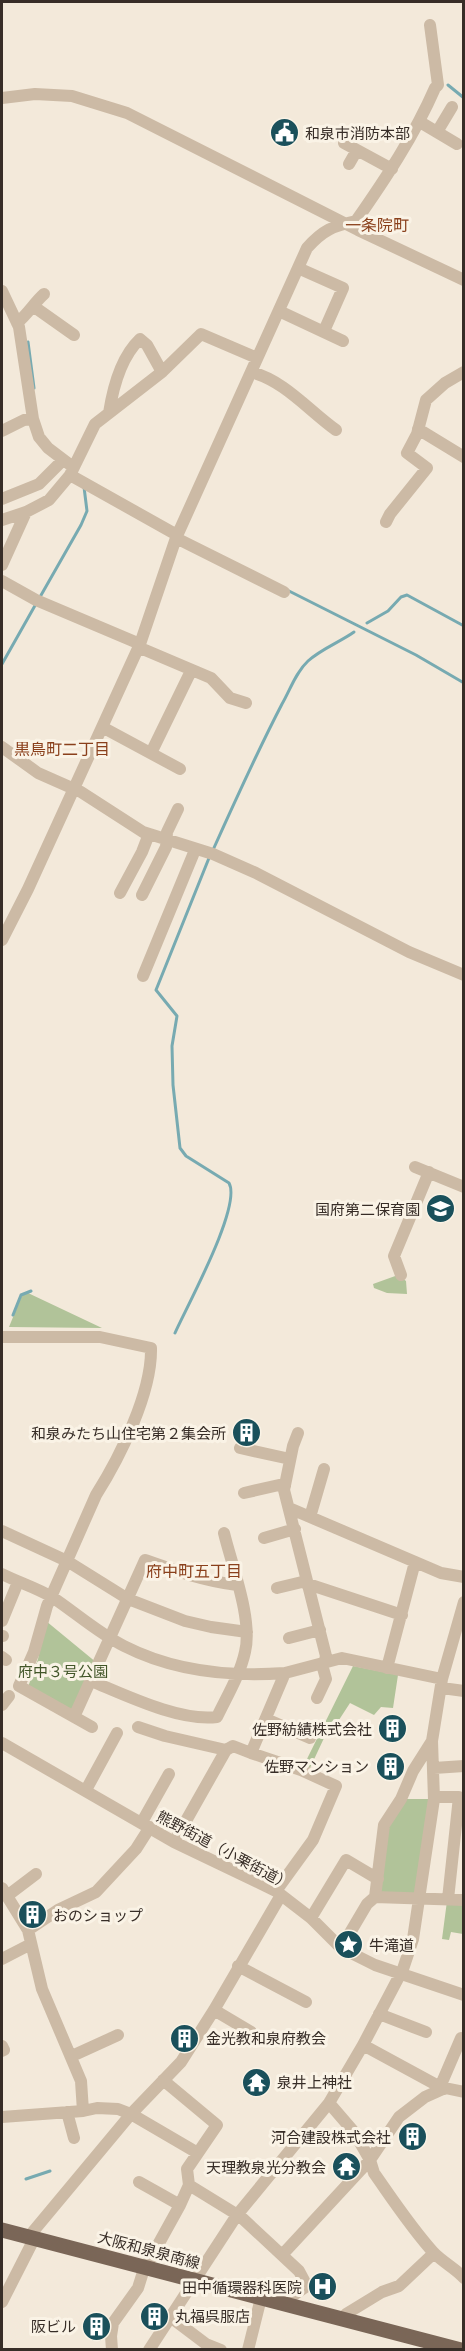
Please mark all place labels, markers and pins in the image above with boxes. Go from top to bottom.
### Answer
public building icon: 和泉市消防本部 [268,117,300,149]
place label: 和泉市消防本部 [305,125,410,142]
school or university icon: 国府第二保育園 [425,1193,457,1225]
place label: 国府第二保育園 [315,1201,420,1218]
building icon: 和泉みたち山住宅第２集会所 [231,1417,263,1449]
place label: 和泉みたち山住宅第２集会所 [31,1425,226,1442]
building icon: 佐野紡績株式会社 [377,1713,409,1745]
place label: 佐野紡績株式会社 [252,1721,372,1738]
building icon: 佐野マンション [374,1750,406,1782]
place label: 佐野マンション [264,1758,369,1775]
building icon: おのショップ [16,1899,48,1931]
place label: おのショップ [53,1907,143,1924]
place icon: 牛滝道 [332,1929,364,1961]
place label: 牛滝道 [369,1937,414,1954]
building icon: 金光教和泉府教会 [169,2022,201,2054]
place label: 金光教和泉府教会 [206,2030,326,2047]
temple icon: 泉井上神社 [240,2066,272,2098]
place label: 泉井上神社 [277,2074,352,2091]
building icon: 河合建設株式会社 [396,2121,428,2153]
place label: 河合建設株式会社 [271,2129,391,2146]
temple icon: 天理教泉光分教会 [331,2151,363,2183]
place label: 天理教泉光分教会 [206,2159,326,2176]
hospital icon: 田中循環器科医院 [307,2271,339,2303]
place label: 田中循環器科医院 [182,2279,302,2296]
building icon: 丸福呉服店 [138,2300,170,2332]
place label: 丸福呉服店 [175,2308,250,2325]
building icon: 阪ビル [81,2310,113,2342]
place label: 阪ビル [31,2318,76,2335]

